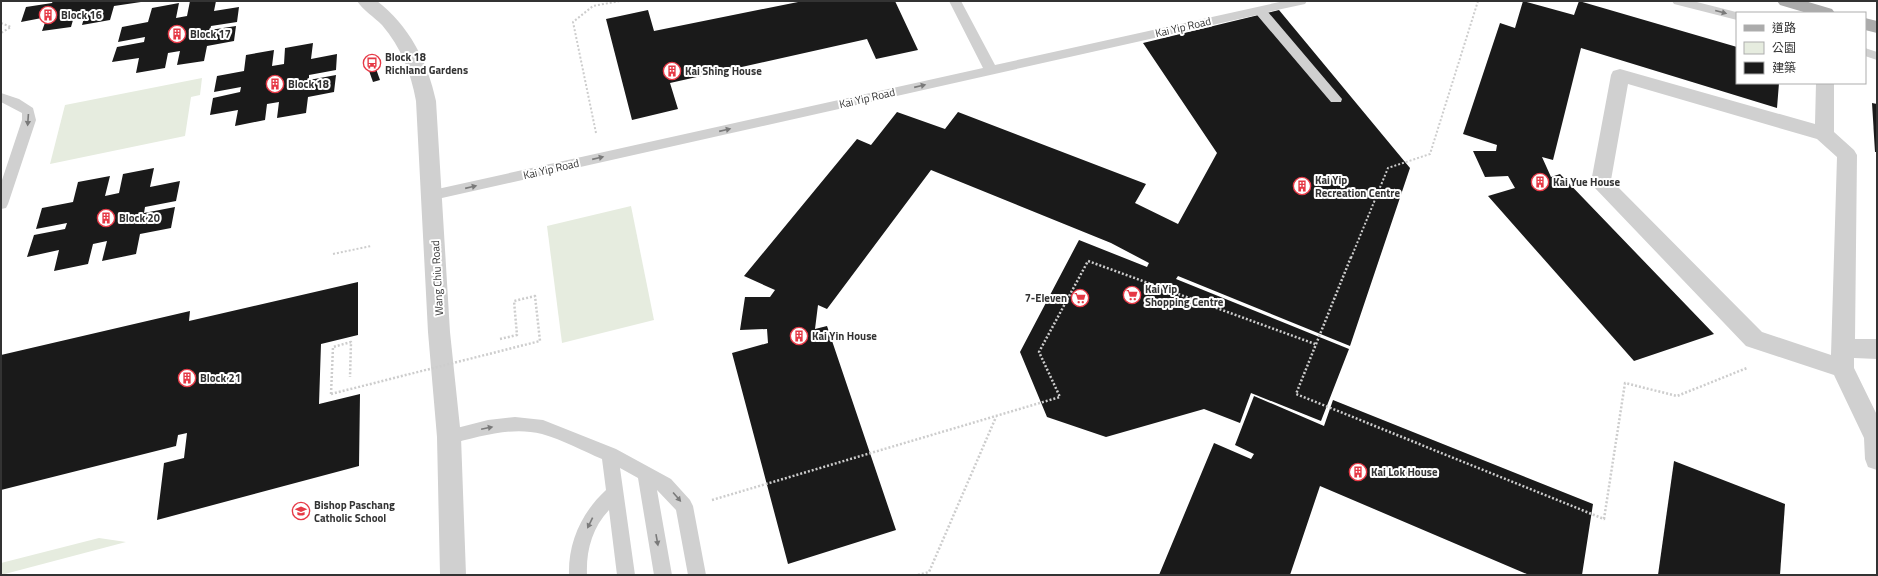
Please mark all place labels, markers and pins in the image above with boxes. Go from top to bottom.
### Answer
building icon: Block 16 [38,5,58,25]
place label: Block 16 [61,7,102,23]
building icon: Block 17 [167,24,187,44]
place label: Block 17 [190,26,231,42]
place label: Block 18 Richland Gardens [385,49,468,78]
bus stop icon: Block 18 Richland Gardens [362,53,382,73]
building icon: Kai Shing House [662,61,682,81]
place label: Kai Shing House [685,63,762,79]
building icon: Block 18 [265,74,285,94]
place label: Block 18 [288,76,329,92]
place label: Kai Yip Recreation Centre [1315,172,1400,201]
building icon: Kai Yue House [1530,172,1550,192]
place label: Kai Yue House [1553,174,1621,190]
building icon: Kai Yip Recreation Centre [1292,176,1312,196]
building icon: Block 20 [96,208,116,228]
place label: Block 20 [119,210,160,226]
place label: Kai Yip Shopping Centre [1145,281,1224,310]
supermarket icon: Kai Yip Shopping Centre [1122,285,1142,305]
supermarket icon: 7-Eleven [1070,288,1090,308]
place label: 7-Eleven [1025,290,1067,306]
building icon: Kai Yin House [789,326,809,346]
place label: Kai Yin House [812,328,877,344]
building icon: Block 21 [177,368,197,388]
place label: Block 21 [200,370,241,386]
building icon: Kai Lok House [1348,462,1368,482]
place label: Kai Lok House [1371,464,1438,480]
place label: Bishop Paschang Catholic School [314,497,395,526]
school or university icon: Bishop Paschang Catholic School [291,501,311,521]

